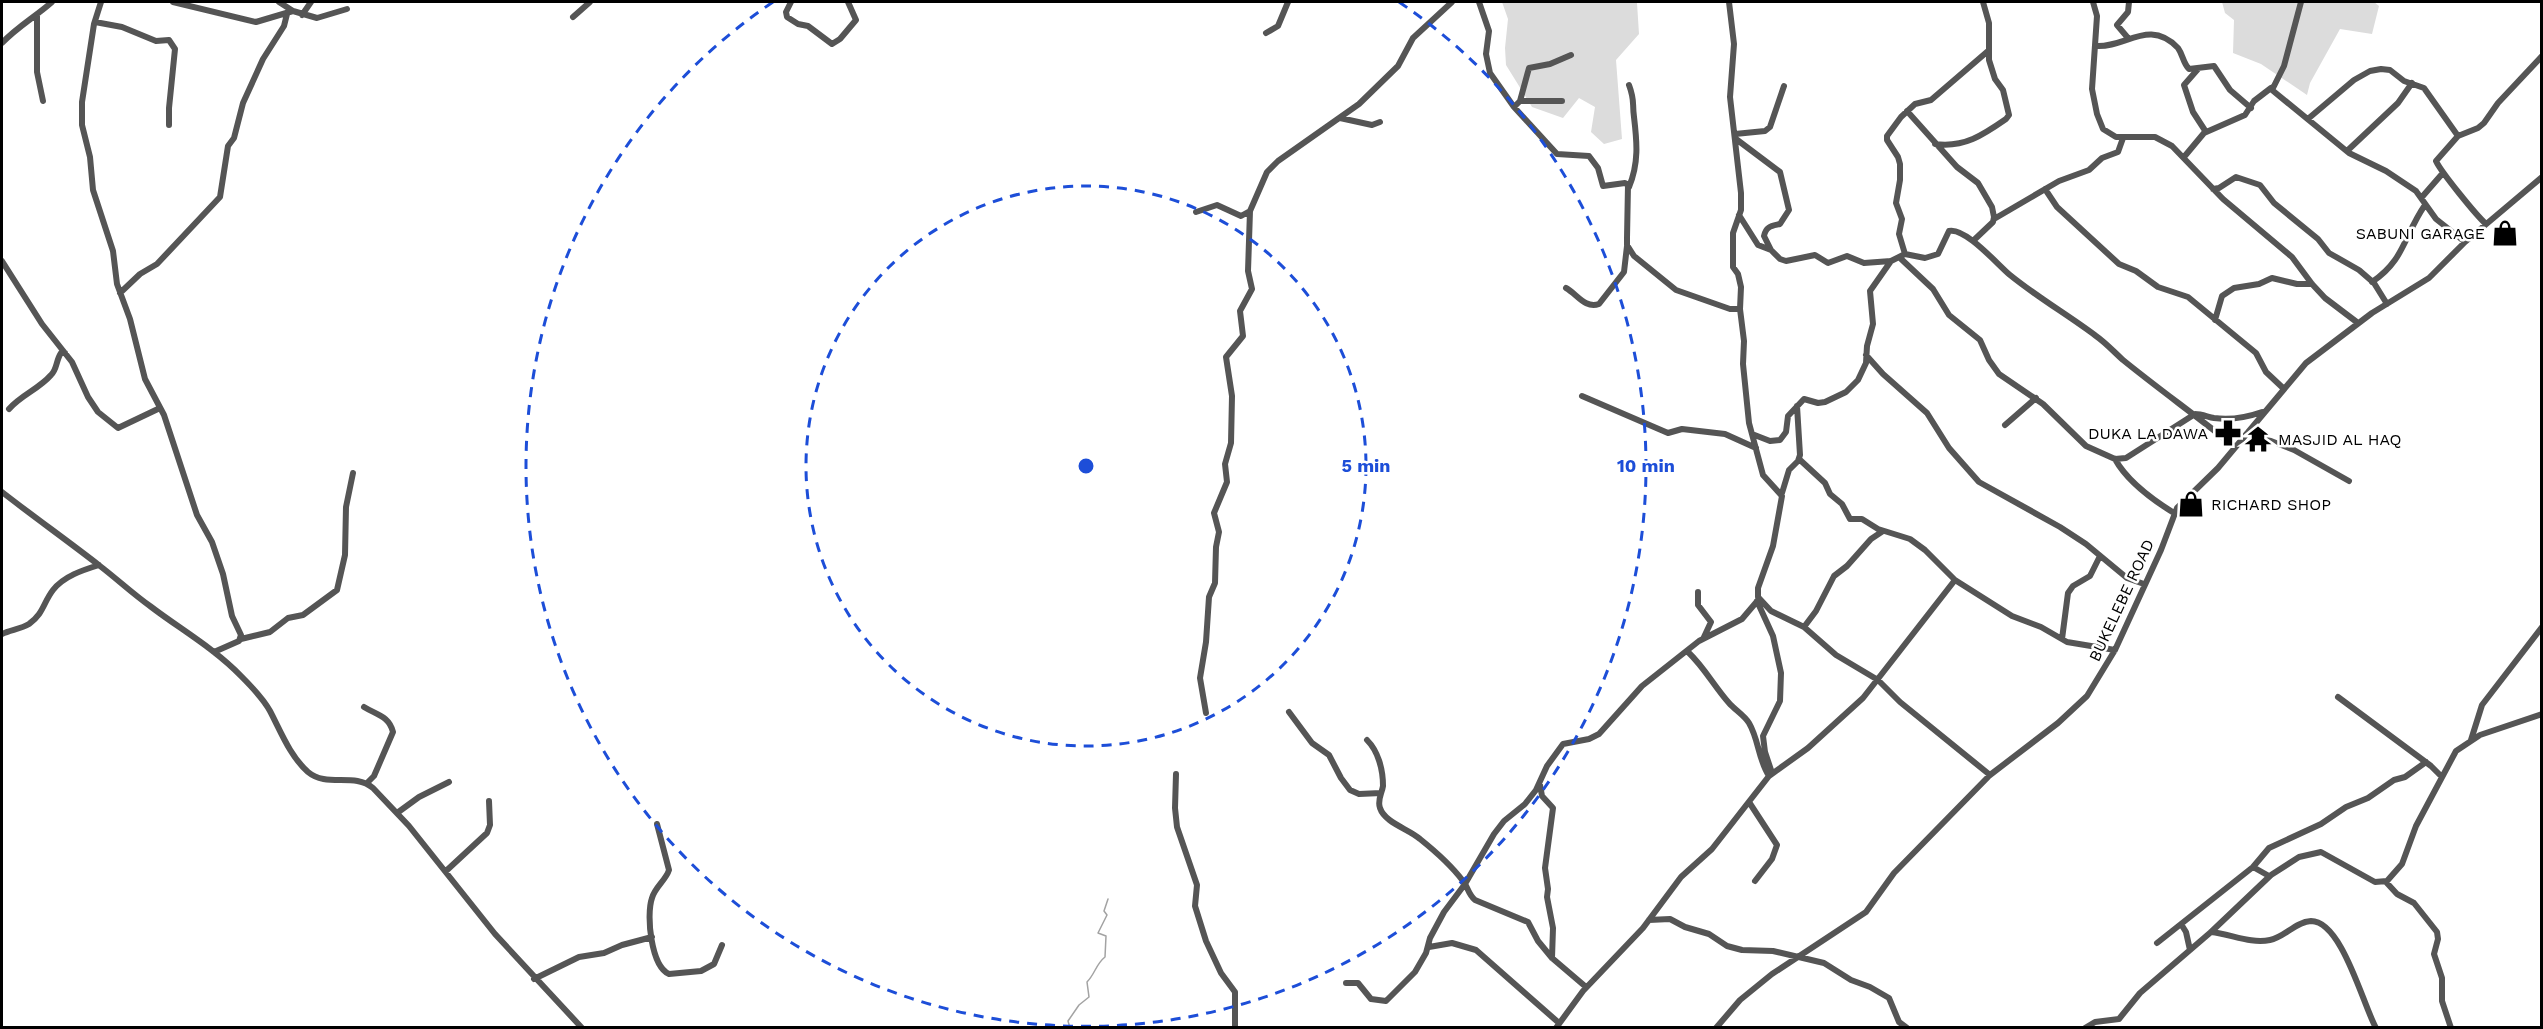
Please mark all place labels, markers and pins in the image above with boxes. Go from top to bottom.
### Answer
shop icon: SABUNI GARAGE [2490,218,2520,248]
place label: SABUNI GARAGE [2356,224,2485,243]
pharmacy icon: DUKA LA DAWA [2213,418,2243,448]
place label: DUKA LA DAWA [2088,424,2208,443]
temple icon: MASJID AL HAQ [2243,424,2273,454]
place label: MASJID AL HAQ [2278,430,2402,449]
centre of rings [1076,456,1096,476]
shop icon: RICHARD SHOP [2176,489,2206,519]
place label: RICHARD SHOP [2211,495,2331,514]

